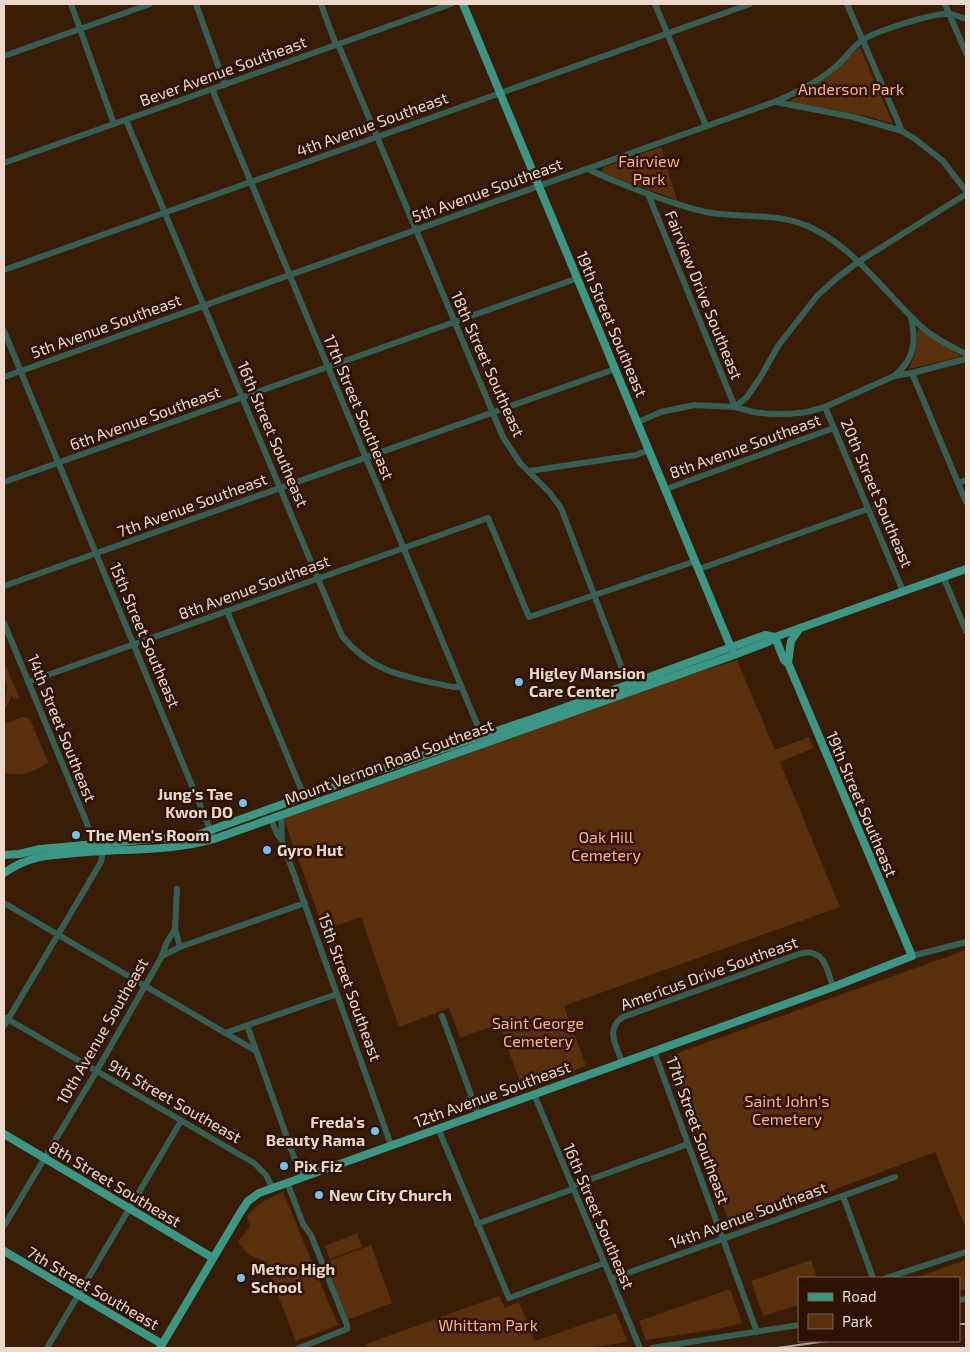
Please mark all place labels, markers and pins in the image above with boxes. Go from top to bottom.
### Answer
place label: Higley Mansion Care Center [529,663,645,700]
marker: Higley Mansion Care Center [513,676,525,688]
place label: Jung's Tae Kwon DO [157,784,233,821]
marker: Jung's Tae Kwon DO [237,797,249,809]
place label: The Men's Room [86,825,209,844]
marker: The Men's Room [70,829,82,841]
place label: Gyro Hut [277,840,344,860]
marker: Gyro Hut [261,844,273,856]
place label: Freda's Beauty Rama [266,1112,365,1150]
marker: Freda's Beauty Rama [369,1125,381,1137]
place label: Pix Fiz [294,1156,343,1175]
marker: Pix Fiz [278,1160,290,1172]
place label: New City Church [329,1185,452,1205]
marker: New City Church [313,1189,325,1201]
place label: Metro High School [251,1259,335,1296]
marker: Metro High School [235,1272,247,1284]

